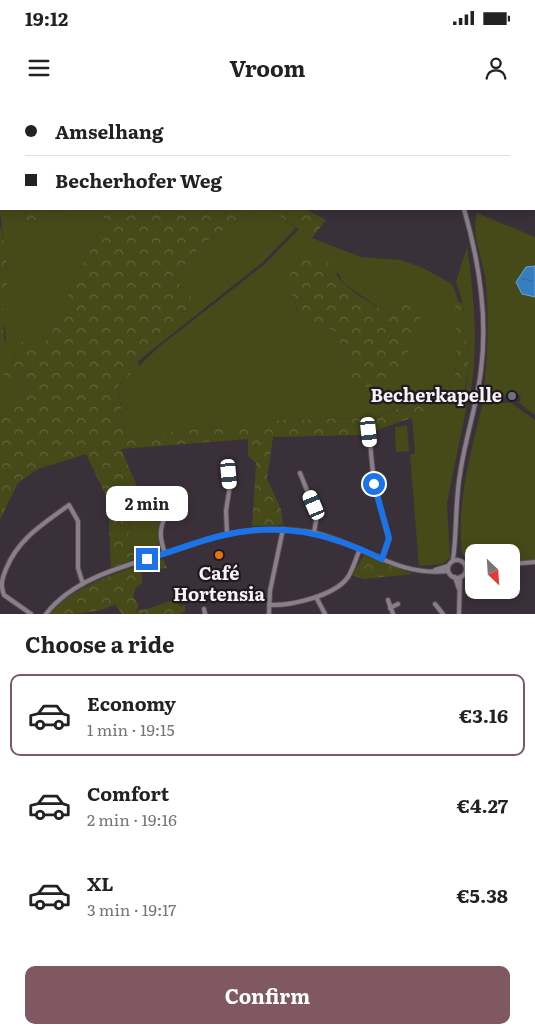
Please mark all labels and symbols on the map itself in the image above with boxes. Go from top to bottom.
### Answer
place label: Becherkapelle [370,381,502,408]
marker: Becherkapelle [506,390,518,402]
car [359,416,378,448]
car [220,458,237,490]
route start [363,473,385,495]
callout: 2 min [106,486,188,522]
car [301,488,326,522]
north arrow [465,544,520,599]
route end [136,548,158,570]
marker: Café Hortensia [213,549,225,561]
place label: Café Hortensia [173,559,266,607]

